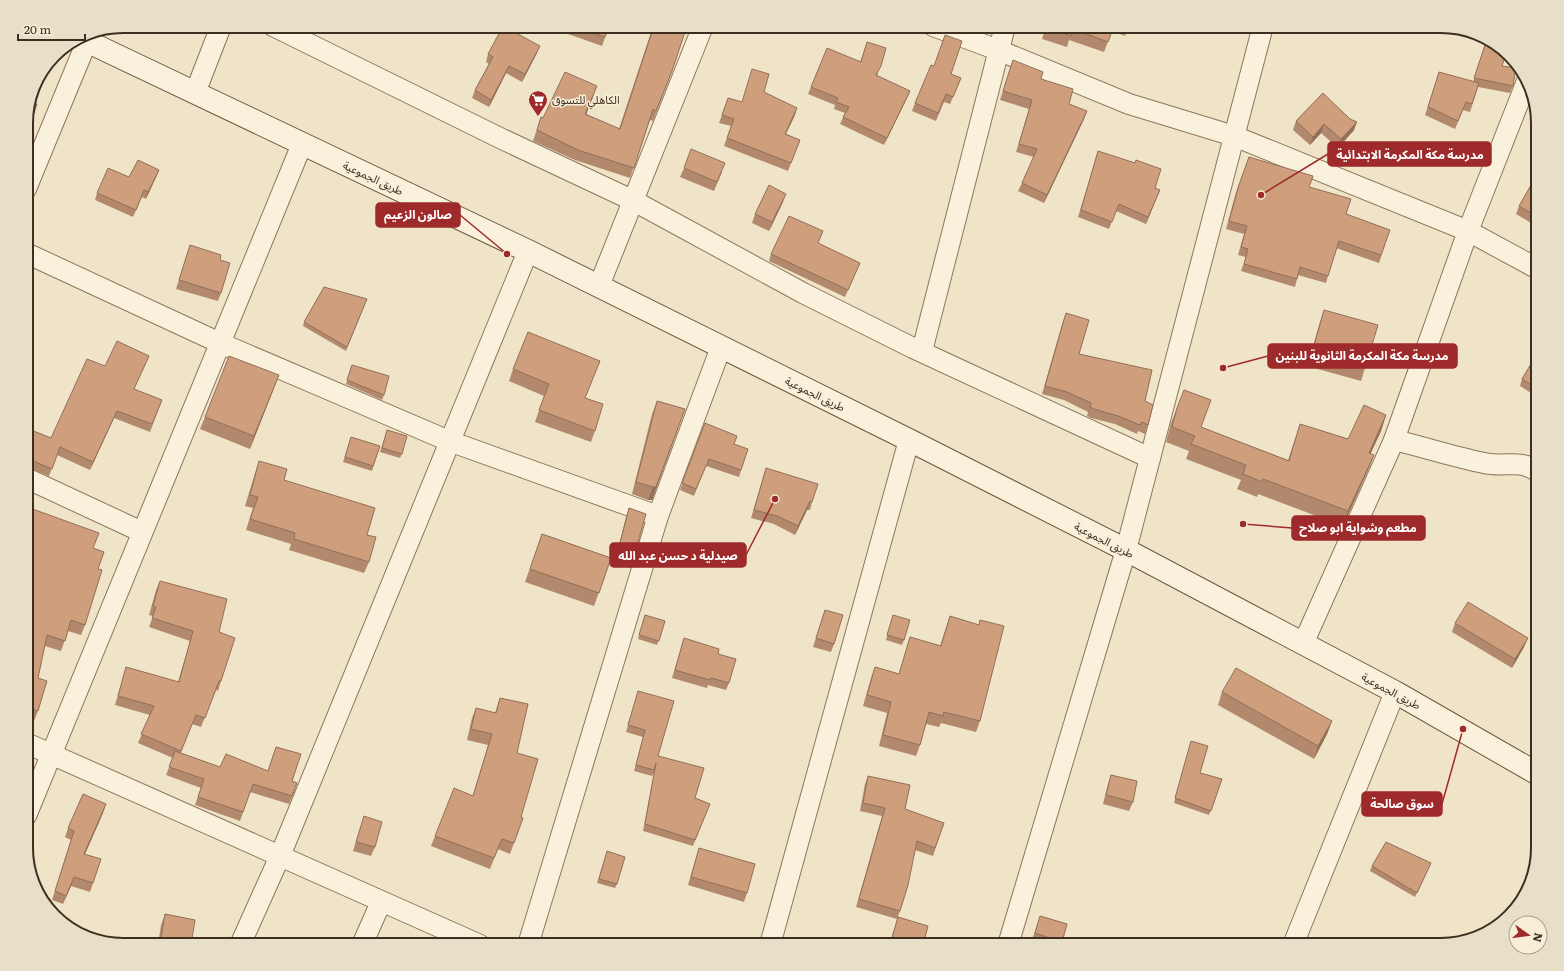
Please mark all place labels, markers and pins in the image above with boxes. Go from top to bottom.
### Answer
supermarket icon: الكاهلي للتسوق [527,89,549,117]
place label: الكاهلي للتسوق [552,91,620,110]
callout: مدرسة مكة المكرمة الابتدائية [1328,142,1491,166]
callout: صالون الزعيم [376,203,460,227]
callout: مدرسة مكة المكرمة الثانوية للبنين [1268,344,1457,368]
callout: مطعم وشواية ابو صلاح [1292,516,1425,540]
callout: صيدلية د حسن عبد الله [610,543,746,567]
callout: سوق صالحة [1362,792,1442,816]

